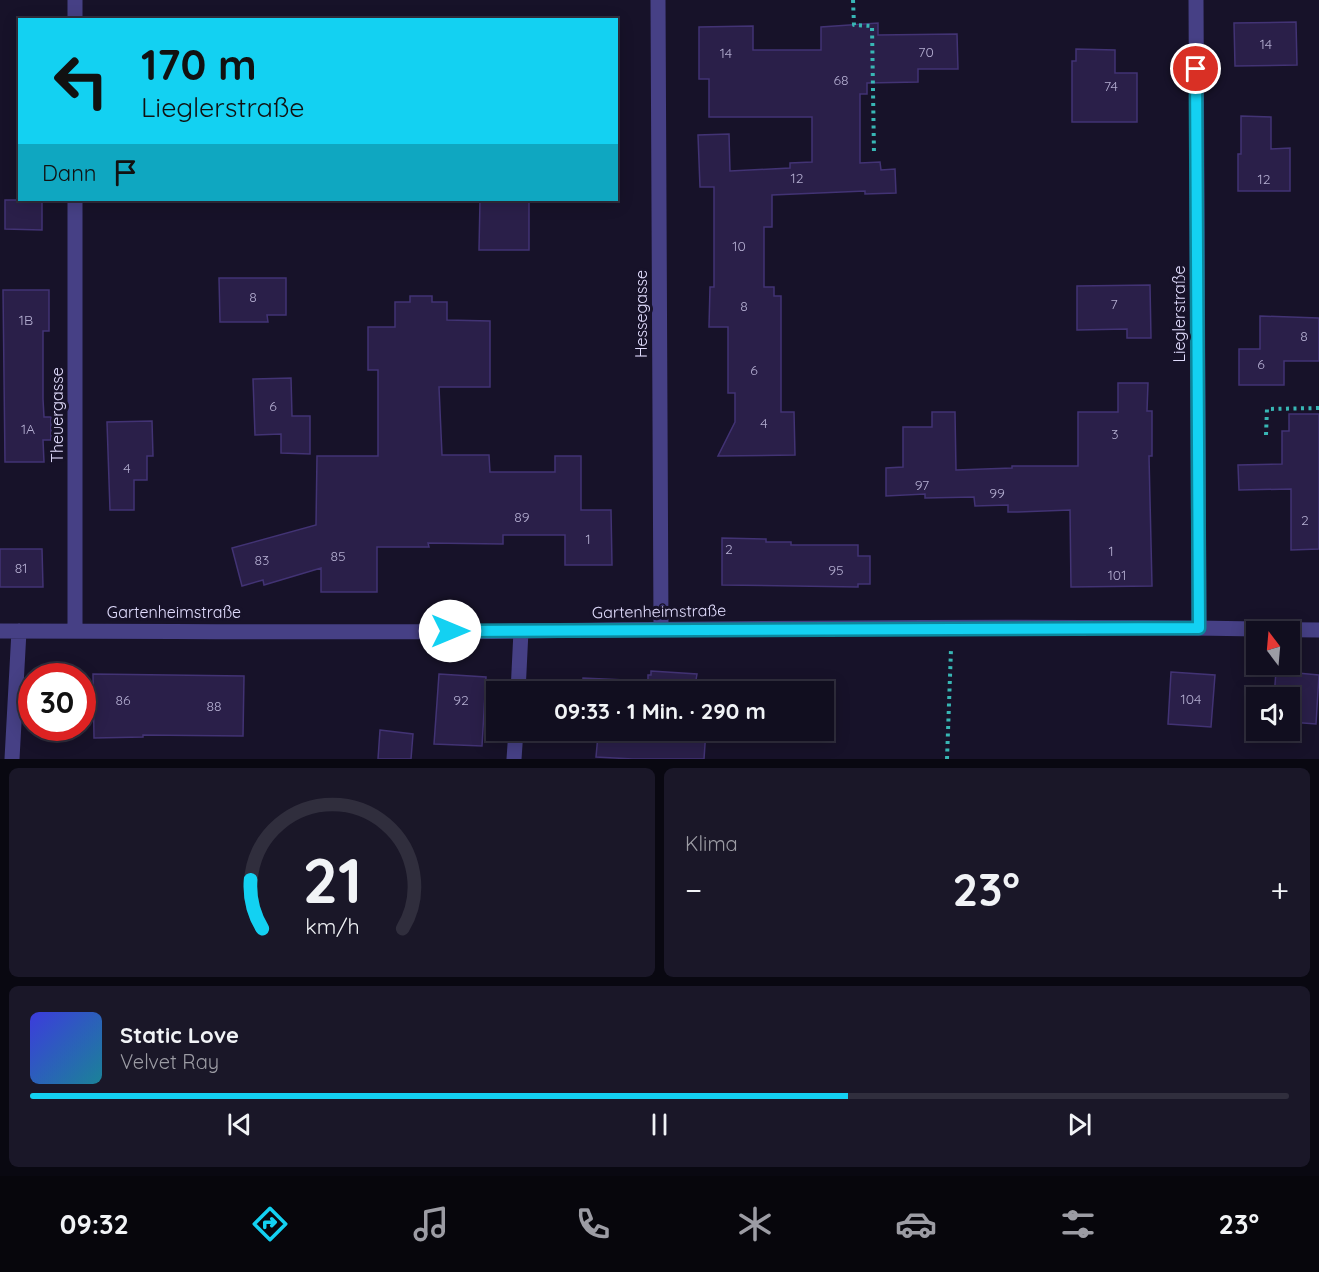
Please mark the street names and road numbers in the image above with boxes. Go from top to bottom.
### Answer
street label: Lieglerstraße [1169,266,1189,362]
street label: Hessegasse [631,270,651,358]
street label: Theuergasse [47,367,67,463]
street label: Gartenheimstraße [592,600,726,622]
street label: Gartenheimstraße [107,602,241,622]

